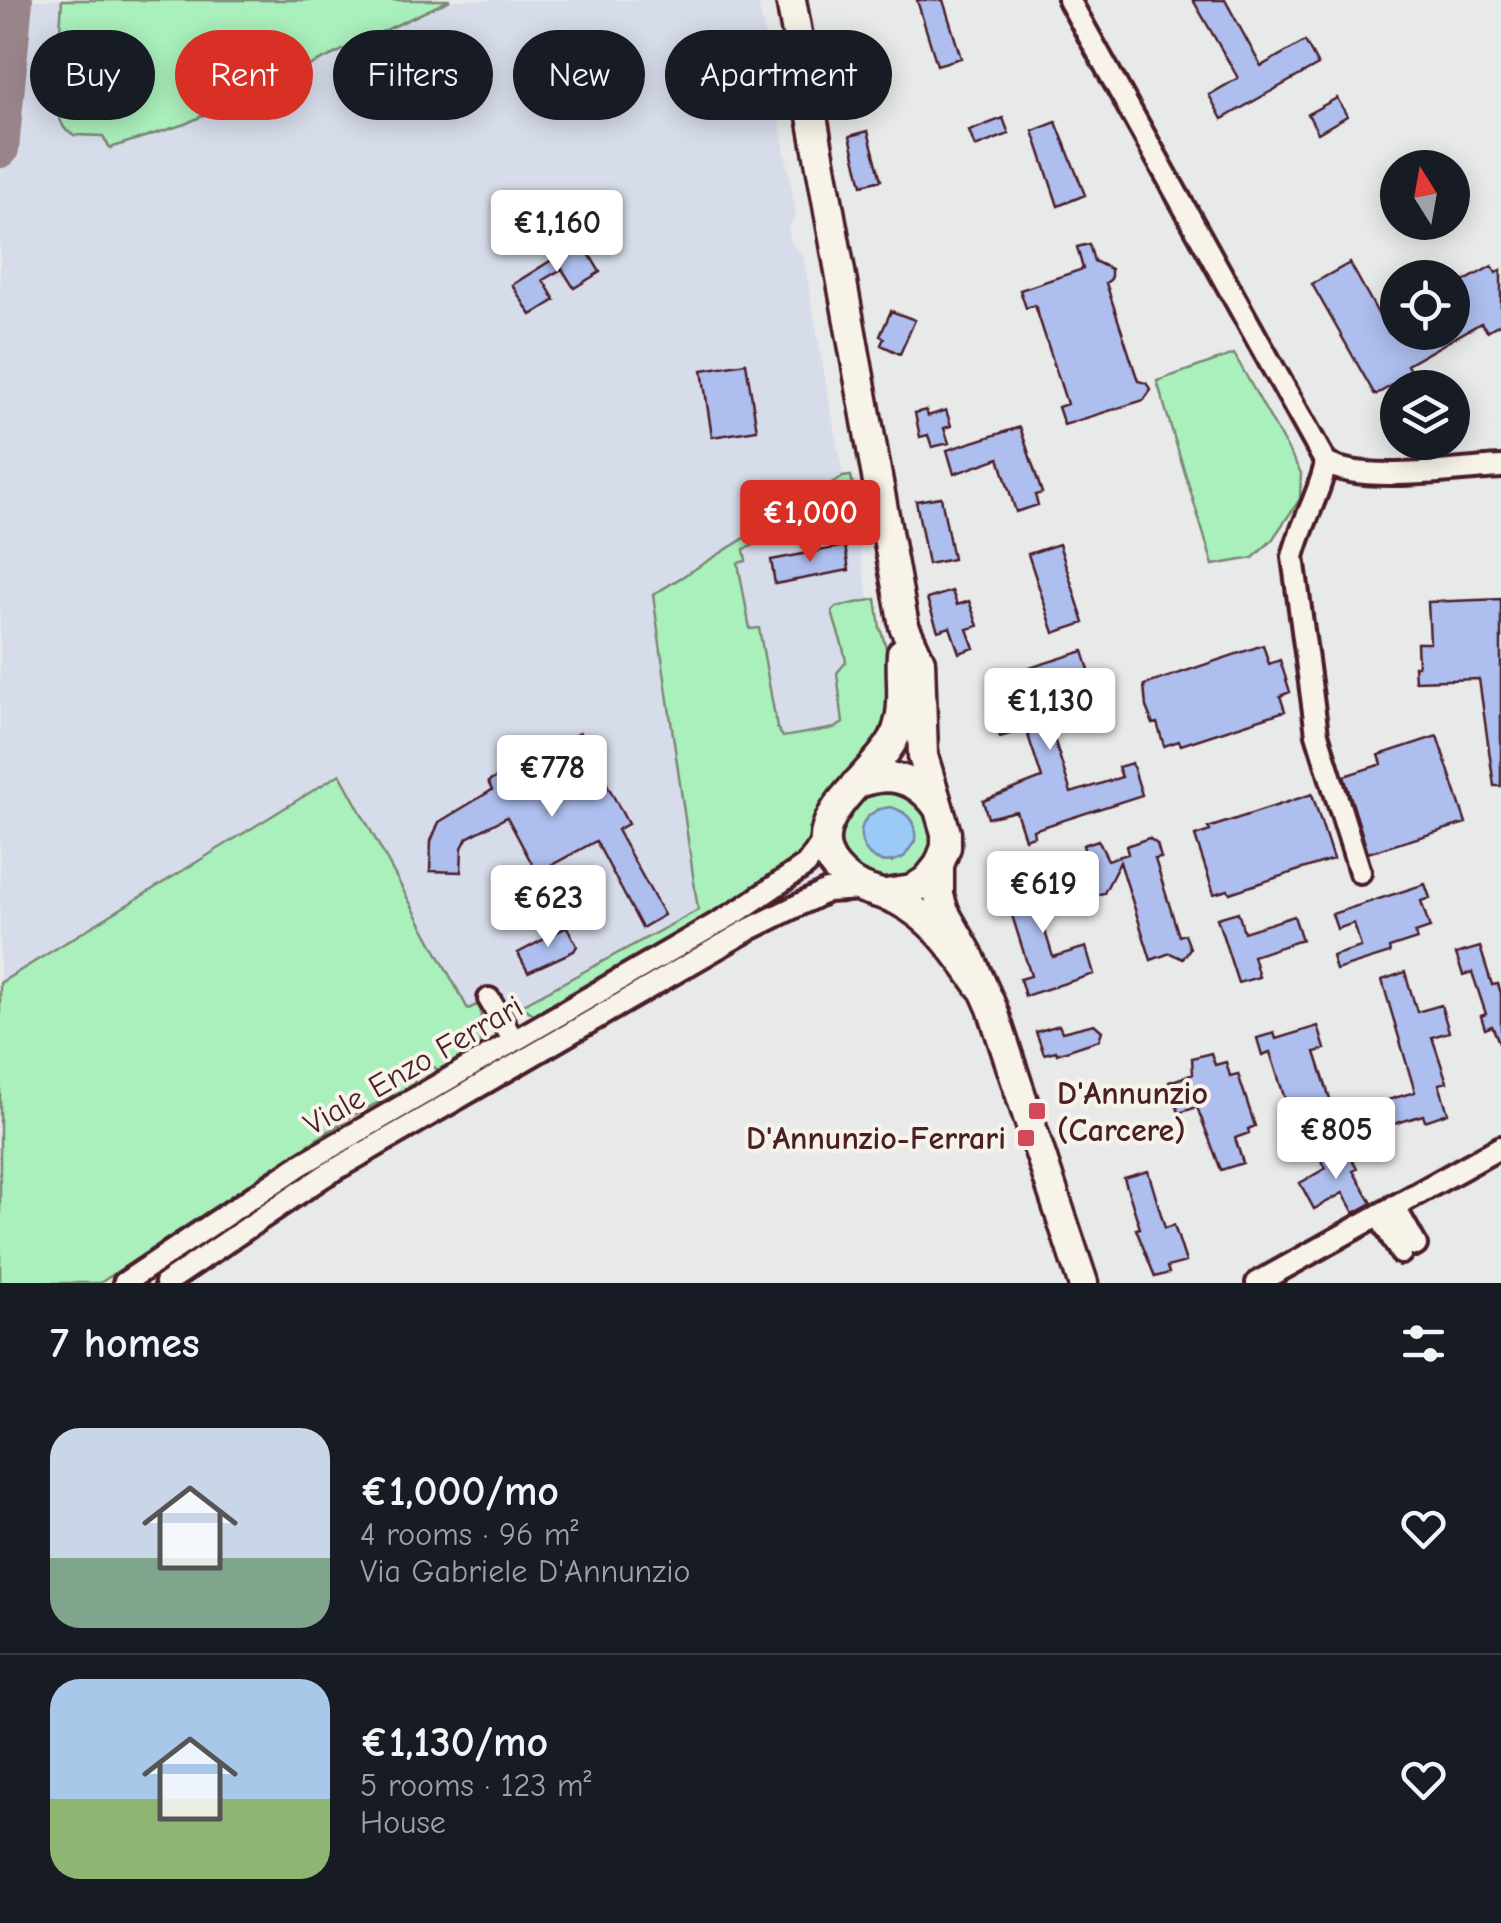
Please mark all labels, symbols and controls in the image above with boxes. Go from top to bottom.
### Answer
chip: Buy [30,30,155,120]
chip: Rent [175,30,313,120]
chip: Filters [333,30,493,120]
chip: New [513,30,645,120]
chip: Apartment [665,30,892,120]
north arrow [1380,150,1470,240]
map controls [1380,150,1470,460]
pin: €1,160 [476,190,638,275]
text: €1,160 [513,204,601,241]
button: locate [1380,260,1470,350]
button: layers [1380,370,1470,460]
pin: €1,000 [729,480,891,565]
text: €1,000 [762,494,858,531]
pin: €1,130 [969,668,1131,753]
text: €1,130 [1006,682,1094,719]
pin: €778 [493,735,611,820]
text: €778 [519,749,585,786]
pin: €619 [984,851,1102,936]
pin: €623 [489,865,607,950]
text: €619 [1009,865,1077,902]
text: €623 [513,879,583,916]
street label: Viale Enzo Ferrari [297,988,529,1143]
place label: D'Annunzio (Carcere) [1057,1075,1208,1149]
pin: €805 [1277,1097,1395,1182]
marker: D'Annunzio (Carcere) [1026,1100,1048,1122]
text: €805 [1299,1111,1373,1148]
place label: D'Annunzio-Ferrari [746,1120,1006,1157]
marker: D'Annunzio-Ferrari [1015,1127,1037,1149]
icon: filters [1396,1316,1451,1371]
text: 7 homes [50,1319,200,1368]
text: €1,000/mo [360,1467,559,1516]
icon: home [130,1468,250,1588]
icon: heart [1396,1501,1451,1556]
text: 4 rooms · 96 m² [360,1516,578,1553]
text: Via Gabriele D'Annunzio [360,1553,690,1590]
text: €1,130/mo [360,1718,548,1767]
icon: home [130,1719,250,1839]
icon: heart [1396,1752,1451,1807]
text: 5 rooms · 123 m² [360,1767,592,1804]
text: House [360,1804,446,1841]

